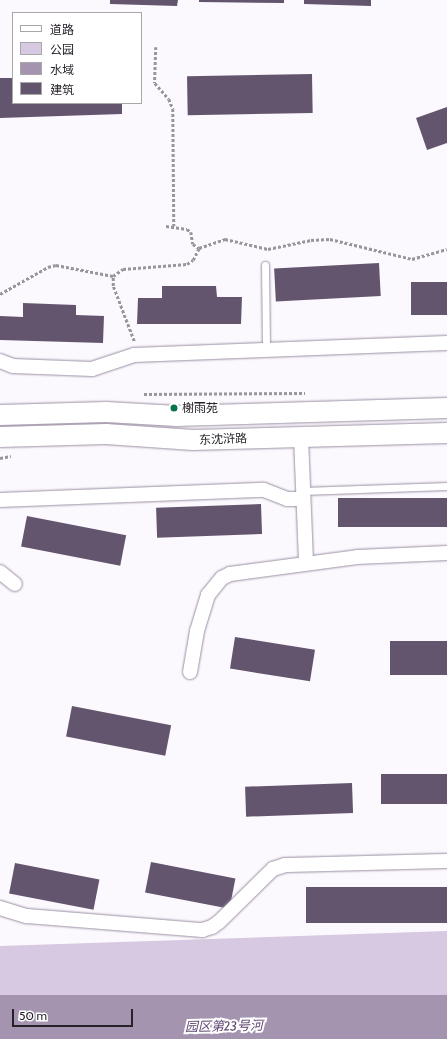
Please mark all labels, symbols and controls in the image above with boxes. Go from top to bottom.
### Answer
legend [12,12,142,104]
text: 道路 [50,22,74,37]
text: 公园 [50,42,74,57]
text: 水域 [50,62,74,77]
text: 建筑 [50,82,74,97]
place label: 榭雨苑 [182,401,218,415]
marker: 榭雨苑 [169,403,179,413]
street label: 东沈浒路 [199,431,247,447]
scale bar [14,1001,135,1027]
text: 50 m [19,1008,47,1023]
water label: 园区第23号河 [185,1018,263,1034]

